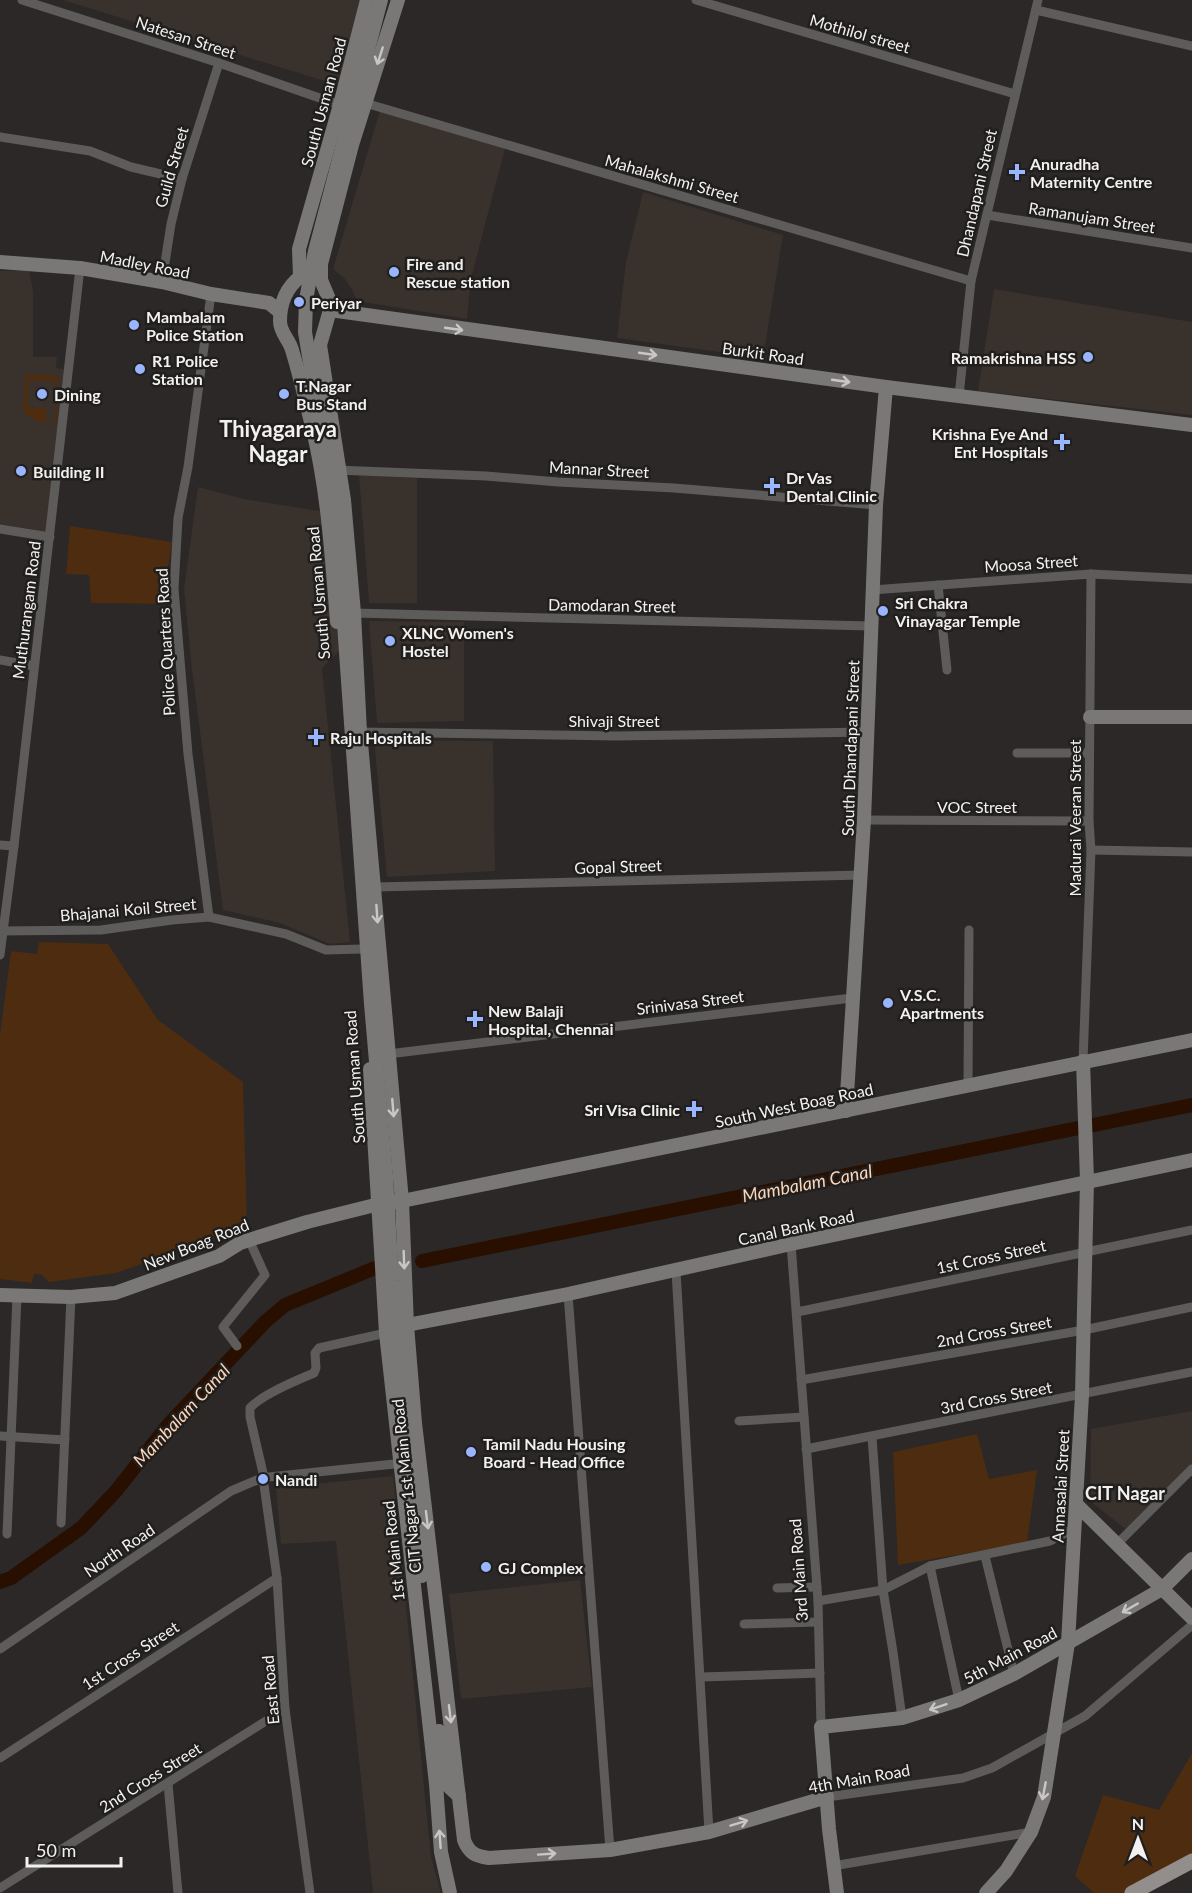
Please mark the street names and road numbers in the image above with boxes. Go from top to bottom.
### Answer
street label: Mothilol street [808,10,913,56]
street label: Natesan Street [134,12,239,62]
street label: South Usman Road [297,35,349,169]
street label: Guild Street [150,124,192,210]
street label: Dhandapani Street [952,127,1000,259]
street label: Mahalakshmi Street [603,150,741,206]
street label: Ramanujam Street [1027,198,1157,236]
street label: Madley Road [99,246,191,282]
street label: Burkit Road [721,338,805,368]
street label: Mannar Street [549,457,650,481]
street label: South Usman Road [303,526,333,660]
street label: Muthurangam Road [8,540,44,680]
street label: Moosa Street [984,550,1079,576]
street label: Police Quarters Road [152,568,178,716]
street label: Damodaran Street [548,594,676,616]
street label: South Dhandapani Street [837,659,863,836]
street label: Shivaji Street [568,711,660,730]
street label: Madurai Veeran Street [1065,739,1084,896]
street label: VOC Street [937,797,1017,816]
street label: Gopal Street [574,855,662,877]
street label: Bhajanai Koil Street [59,894,197,924]
street label: Srinivasa Street [635,986,745,1018]
street label: South Usman Road [340,1010,368,1144]
street label: South West Boag Road [713,1079,875,1131]
street label: Canal Bank Road [736,1205,856,1249]
street label: New Boag Road [141,1214,251,1274]
street label: 1st Cross Street [935,1235,1048,1277]
street label: 2nd Cross Street [935,1311,1053,1350]
street label: 3rd Cross Street [939,1377,1054,1417]
street label: CIT Nagar 1st Main Road [387,1398,425,1574]
street label: Annasalai Street [1048,1429,1072,1543]
street label: 1st Main Road [378,1500,408,1602]
street label: 3rd Main Road [785,1518,811,1622]
street label: North Road [80,1519,158,1581]
street label: 1st Cross Street [78,1617,182,1693]
street label: 5th Main Road [960,1622,1060,1688]
street label: East Road [258,1655,282,1725]
street label: 2nd Cross Street [96,1738,205,1816]
street label: 4th Main Road [807,1760,911,1796]

